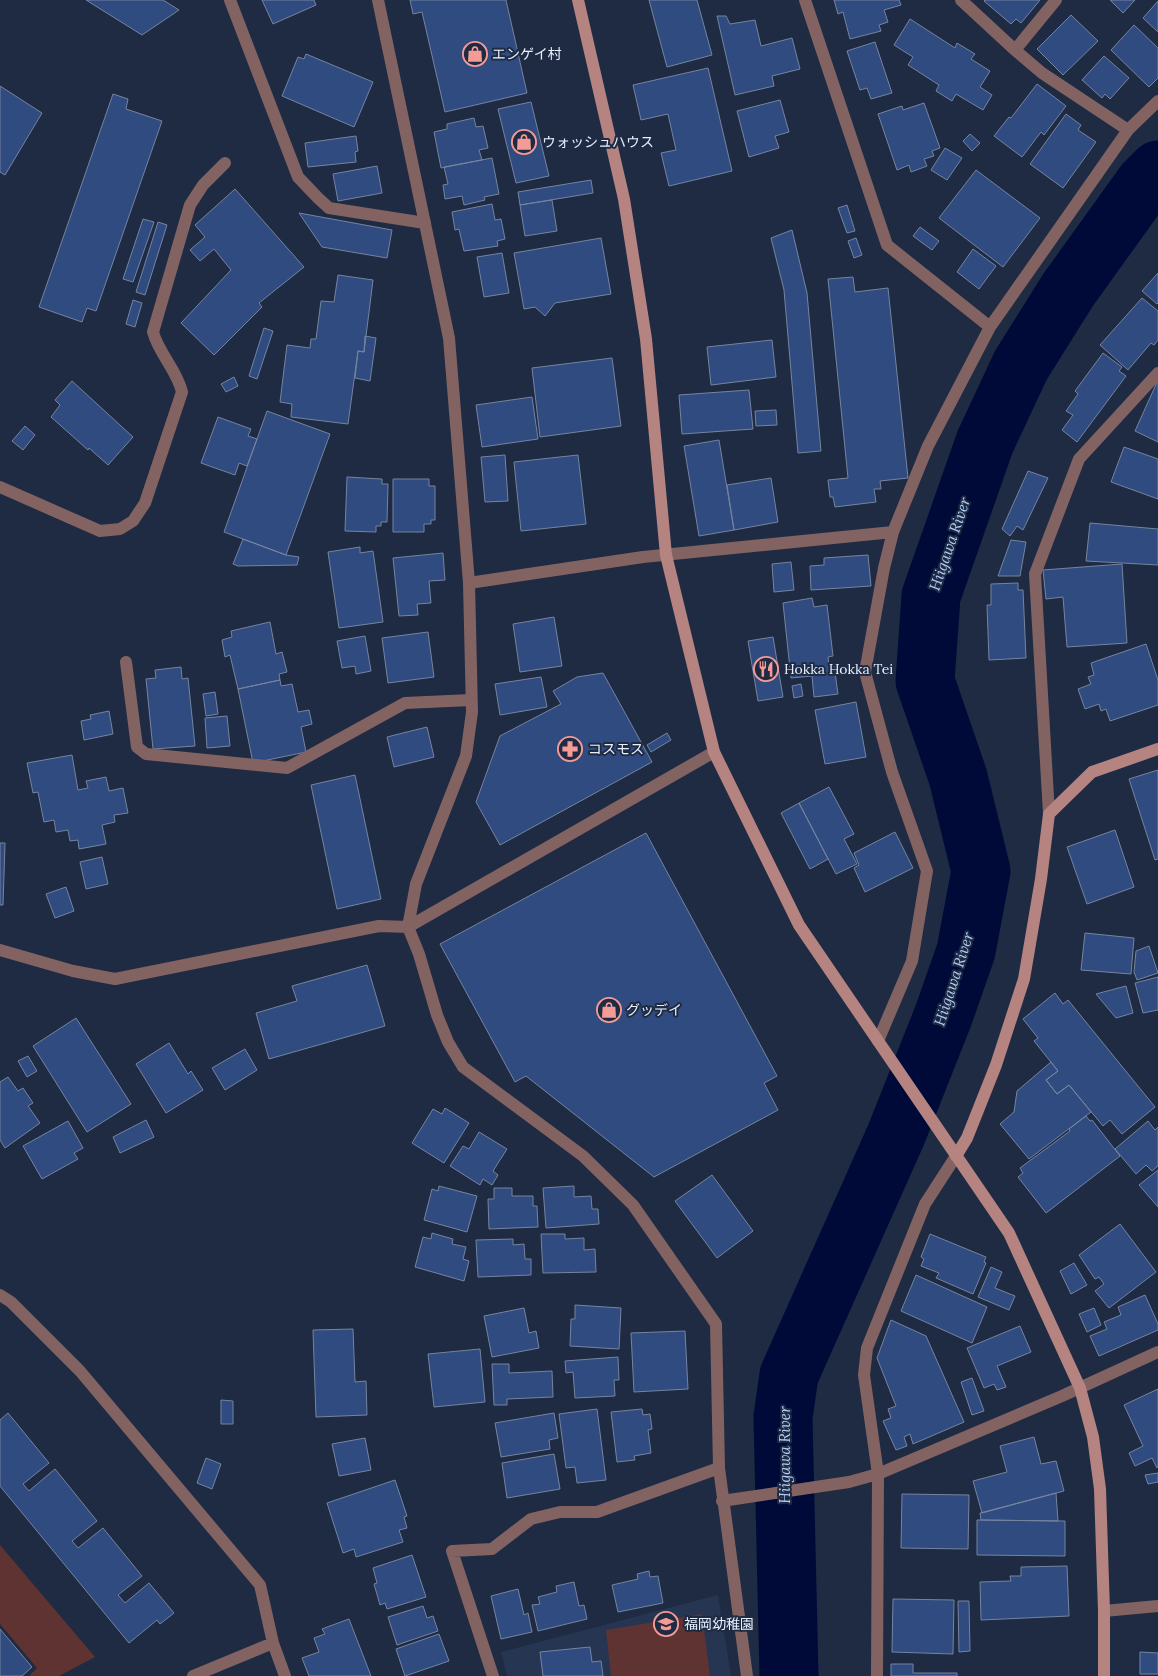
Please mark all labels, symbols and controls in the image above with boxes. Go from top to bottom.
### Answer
shop icon: エンゲイ村 [462,41,488,67]
place label: エンゲイ村 [492,45,562,63]
shop icon: ウォッシュハウス [511,129,537,155]
place label: ウォッシュハウス [542,133,654,151]
water label: Hiigawa River [925,495,974,593]
restaurant icon: Hokka Hokka Tei [753,656,779,682]
place label: Hokka Hokka Tei [784,660,893,678]
pharmacy icon: コスモス [557,736,583,762]
place label: コスモス [588,740,644,758]
water label: Hiigawa River [929,929,978,1028]
shop icon: グッデイ [596,997,622,1023]
place label: グッデイ [626,1001,682,1019]
water label: Hiigawa River [775,1406,794,1504]
school or university icon: 福岡幼稚園 [653,1611,679,1637]
place label: 福岡幼稚園 [684,1615,754,1633]

